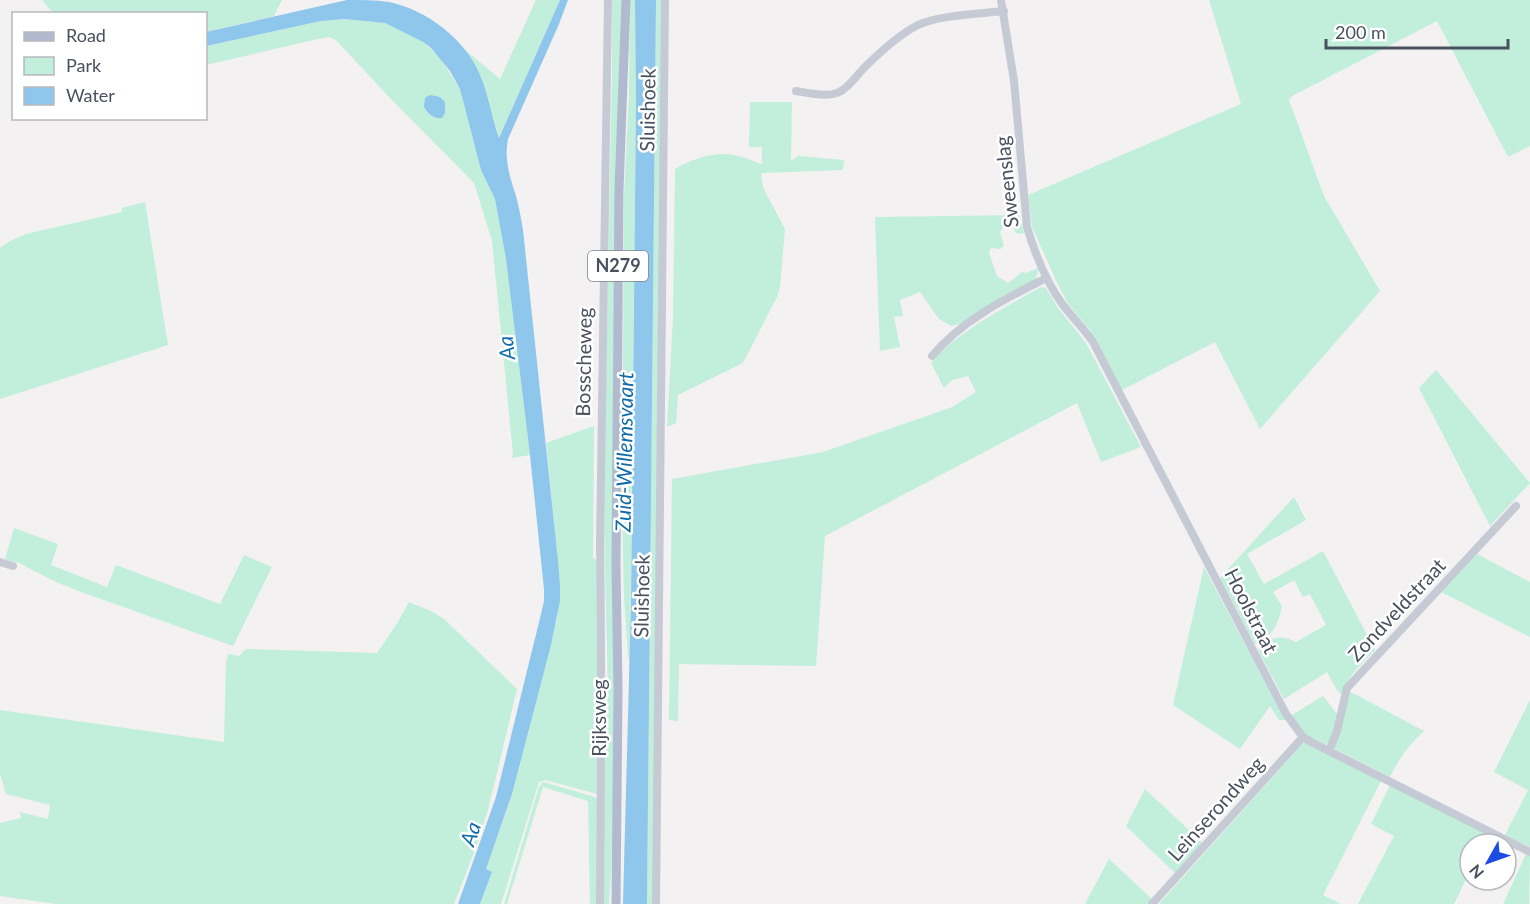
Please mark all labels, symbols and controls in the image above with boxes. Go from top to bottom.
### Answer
legend [12,12,207,120]
scale bar [1326,12,1508,50]
text: 200 m [1335,21,1386,43]
text: Road [66,24,106,46]
text: Park [66,54,102,76]
street label: Sluishoek [634,67,660,152]
text: Water [66,84,115,106]
street label: Sweenslag [989,135,1023,229]
road number: N279 [588,251,648,281]
street label: Bosscheweg [570,307,596,417]
water label: Aa [492,335,519,362]
water label: Zuid-Willemsvaart [610,371,637,533]
street label: Sluishoek [628,553,654,638]
street label: Zondveldstraat [1343,553,1450,666]
street label: Hoolstraat [1220,564,1284,657]
street label: Rijksweg [586,679,610,757]
street label: Leinserondweg [1162,751,1268,866]
water label: Aa [454,818,485,850]
north arrow [1458,832,1518,892]
text: N [1465,861,1487,883]

